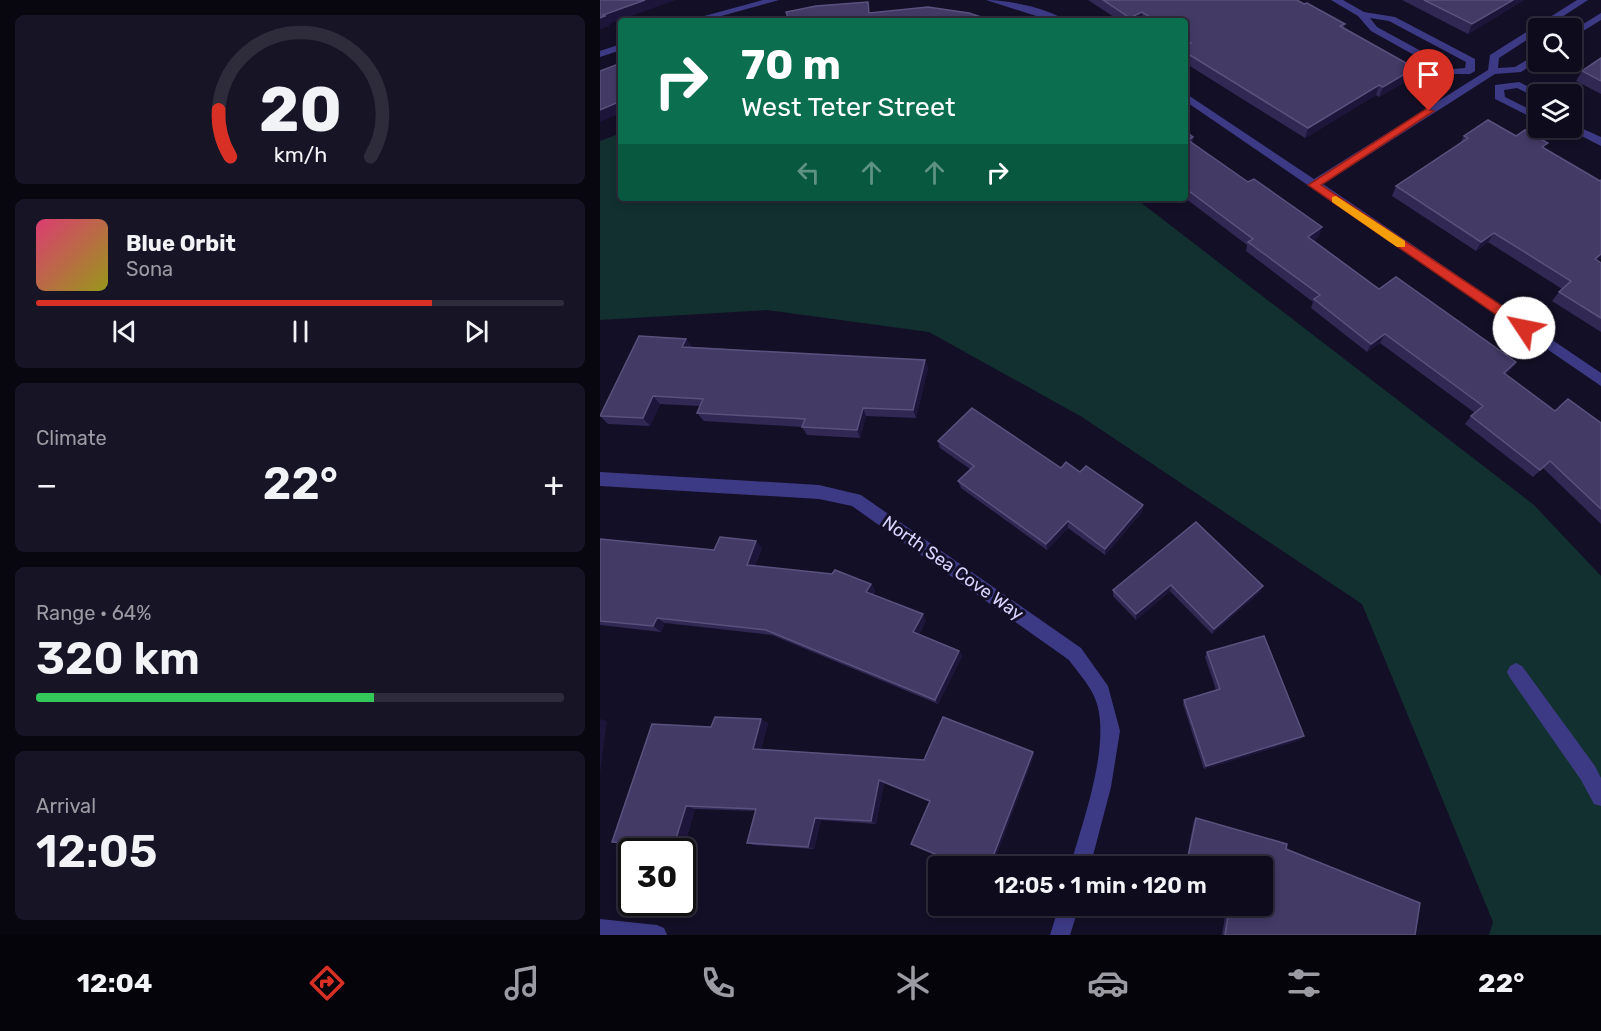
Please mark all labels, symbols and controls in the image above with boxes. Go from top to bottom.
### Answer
map controls [1528,18,1582,138]
button: search [1528,18,1582,72]
text: 70 m [741,40,841,90]
icon: right [642,42,720,120]
pin [1403,49,1454,111]
icon: arrive [1412,58,1445,91]
text: 20 [259,73,341,147]
button: layers [1528,84,1582,138]
text: West Teter Street [741,91,956,123]
text: km/h [273,142,327,167]
icon: left [792,156,825,189]
icon: ahead [855,156,888,189]
icon: ahead [918,156,951,189]
icon: right [981,156,1014,189]
text: Blue Orbit [126,230,236,257]
text: Sona [126,257,173,281]
position arrow [1492,296,1556,360]
icon: previous [108,315,141,348]
icon: pause [284,315,317,348]
icon: next [460,315,493,348]
text: Climate [36,426,107,450]
text: 22° [263,457,338,510]
text: − [36,465,57,504]
text: + [543,465,564,504]
street label: North Sea Cove Way [878,511,1028,625]
text: Range · 64% [36,601,152,625]
text: 320 km [36,632,200,685]
text: Arrival [36,794,96,818]
text: 12:05 [36,825,157,878]
speed limit sign: 30 [618,838,696,916]
text: 12:05 · 1 min · 120 m [994,872,1207,899]
icon: directions [306,962,348,1004]
icon: music [501,962,543,1004]
icon: phone [697,962,739,1004]
icon: climate [892,962,934,1004]
icon: car [1087,962,1129,1004]
icon: filters [1283,962,1325,1004]
text: 12:04 [77,967,152,999]
text: 22° [1478,967,1524,999]

